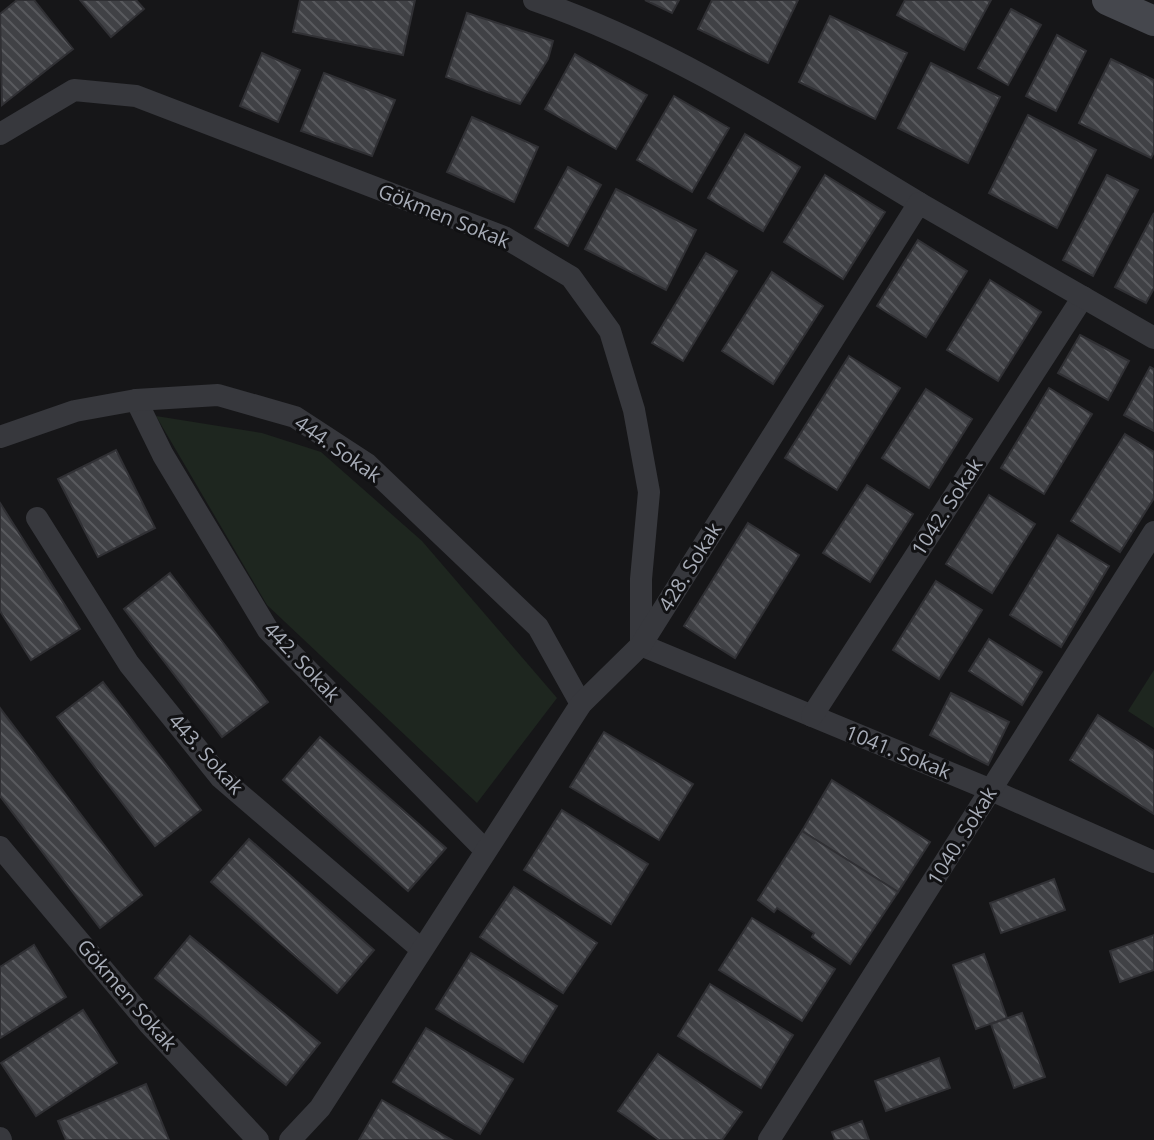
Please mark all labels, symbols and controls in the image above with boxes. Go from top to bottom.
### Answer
street label: Gökmen Sokak [374,177,514,254]
street label: 444. Sokak [290,409,387,489]
street label: 1042. Sokak [905,452,988,561]
street label: 428. Sokak [652,517,728,616]
street label: 442. Sokak [258,616,347,708]
street label: 443. Sokak [163,708,250,800]
street label: 1041. Sokak [842,718,955,785]
street label: 1040. Sokak [921,781,1003,890]
street label: Gökmen Sokak [71,933,184,1057]

